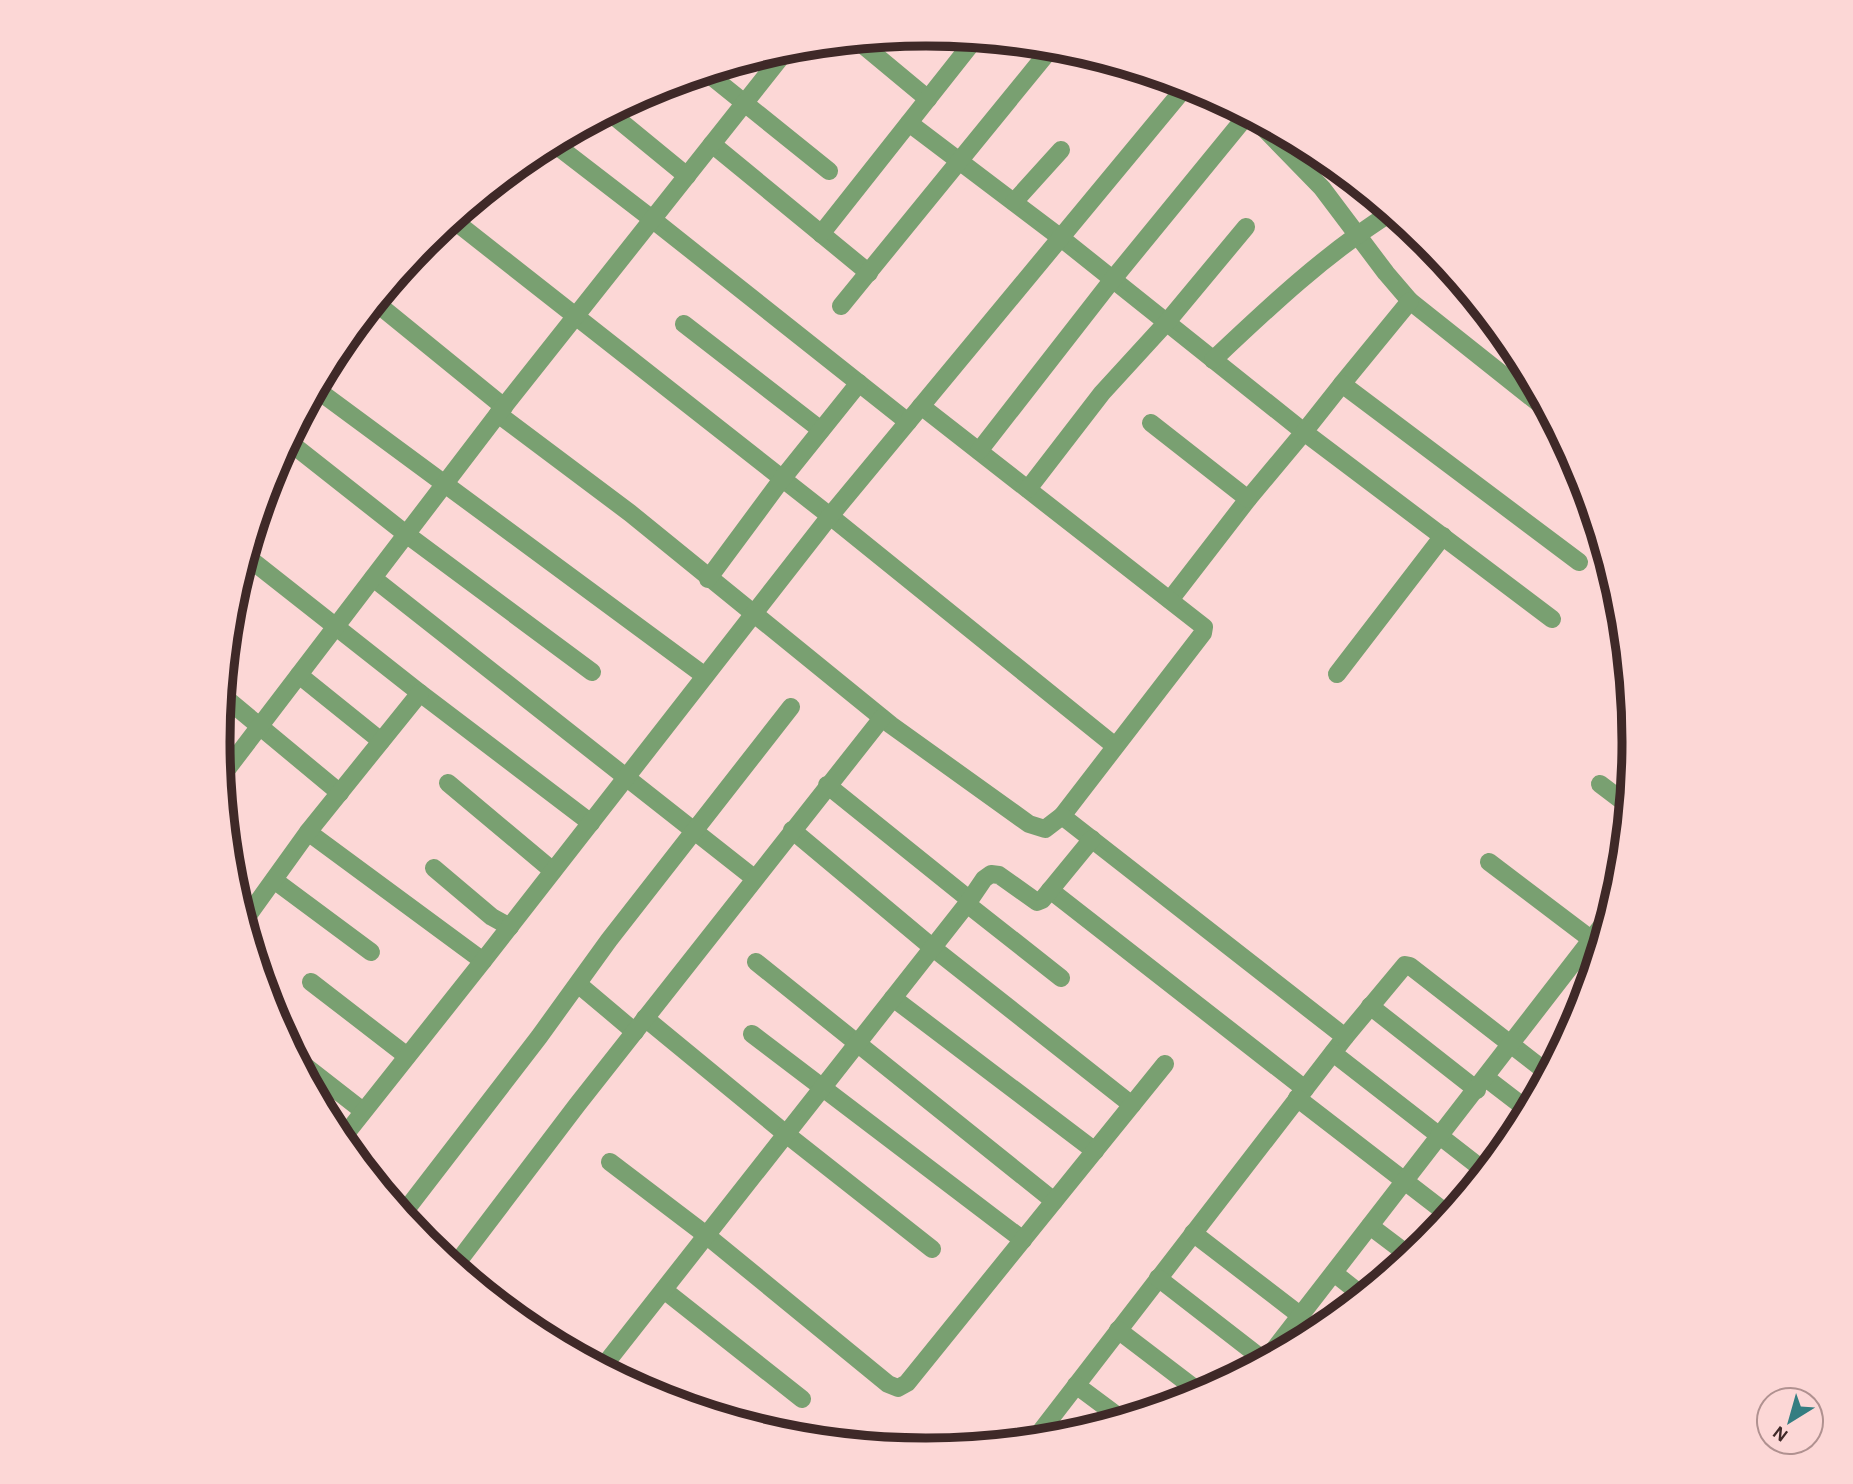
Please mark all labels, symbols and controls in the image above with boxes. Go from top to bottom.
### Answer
north arrow [1755,1386,1825,1456]
text: N [1770,1422,1792,1445]

